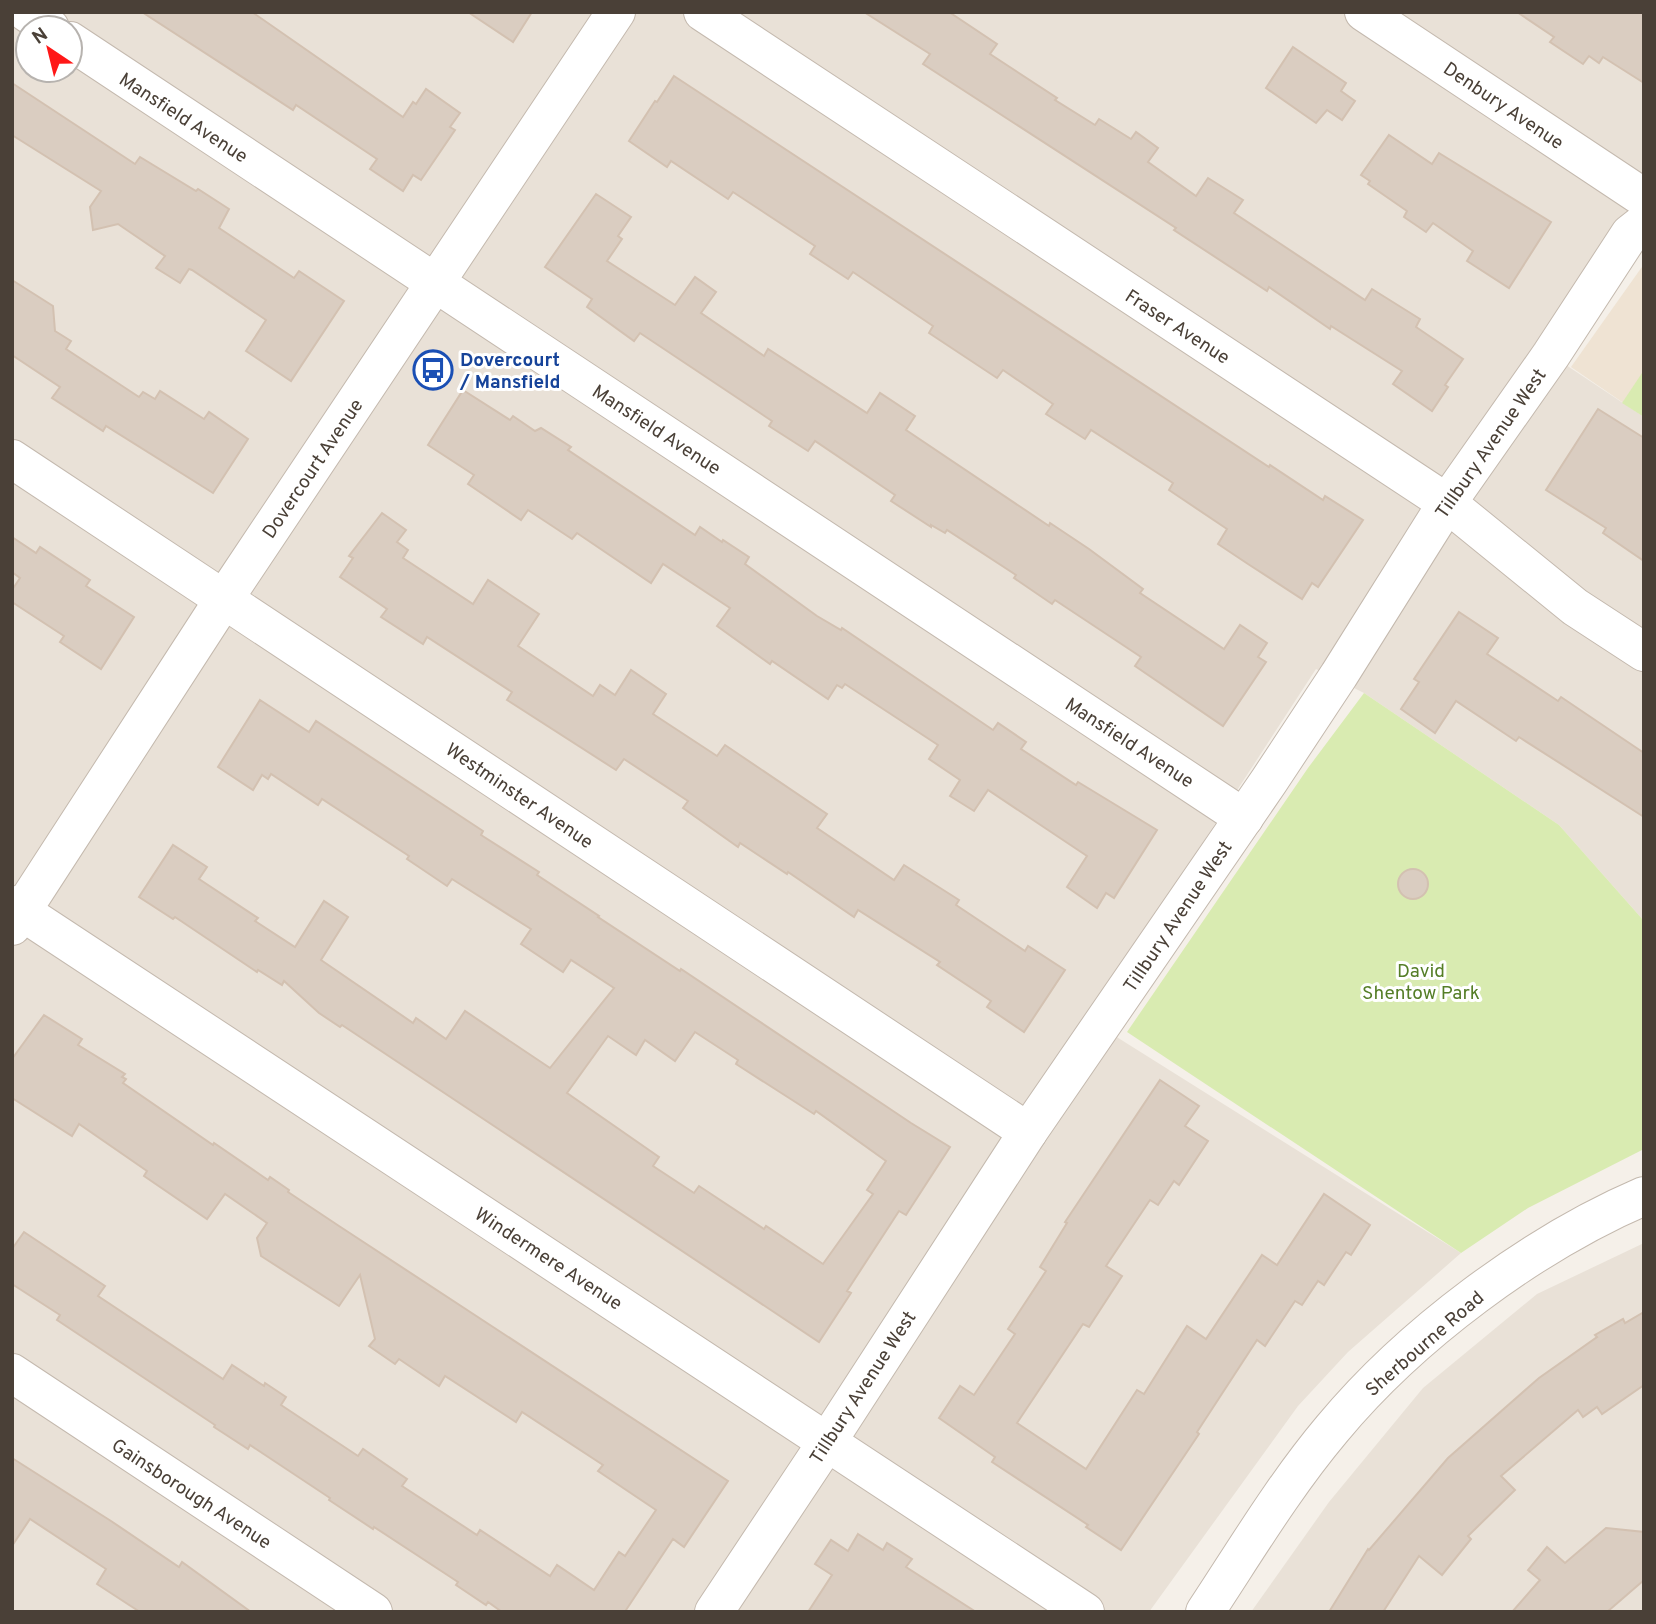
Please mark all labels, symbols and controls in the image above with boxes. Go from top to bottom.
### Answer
north arrow [14,14,84,84]
text: N [28,23,53,50]
street label: Denbury Avenue [1438,58,1568,156]
street label: Mansfield Avenue [114,68,252,169]
street label: Fraser Avenue [1120,285,1234,370]
bus stop icon: Dovercourt / Mansfield [412,349,454,391]
place label: Dovercourt / Mansfield [459,349,561,395]
street label: Tillbury Avenue West [1431,364,1552,524]
street label: Mansfield Avenue [587,380,725,481]
street label: Dovercourt Avenue [258,395,369,544]
street label: Mansfield Avenue [1060,693,1198,794]
street label: Westminster Avenue [440,738,597,855]
street label: Tillbury Avenue West [1119,837,1238,998]
park label: David Shentow Park [1362,960,1480,1006]
street label: Windermere Avenue [470,1203,626,1316]
street label: Sherbourne Road [1361,1286,1490,1403]
street label: Tillbury Avenue West [805,1307,922,1469]
street label: Gainsborough Avenue [106,1434,275,1555]

